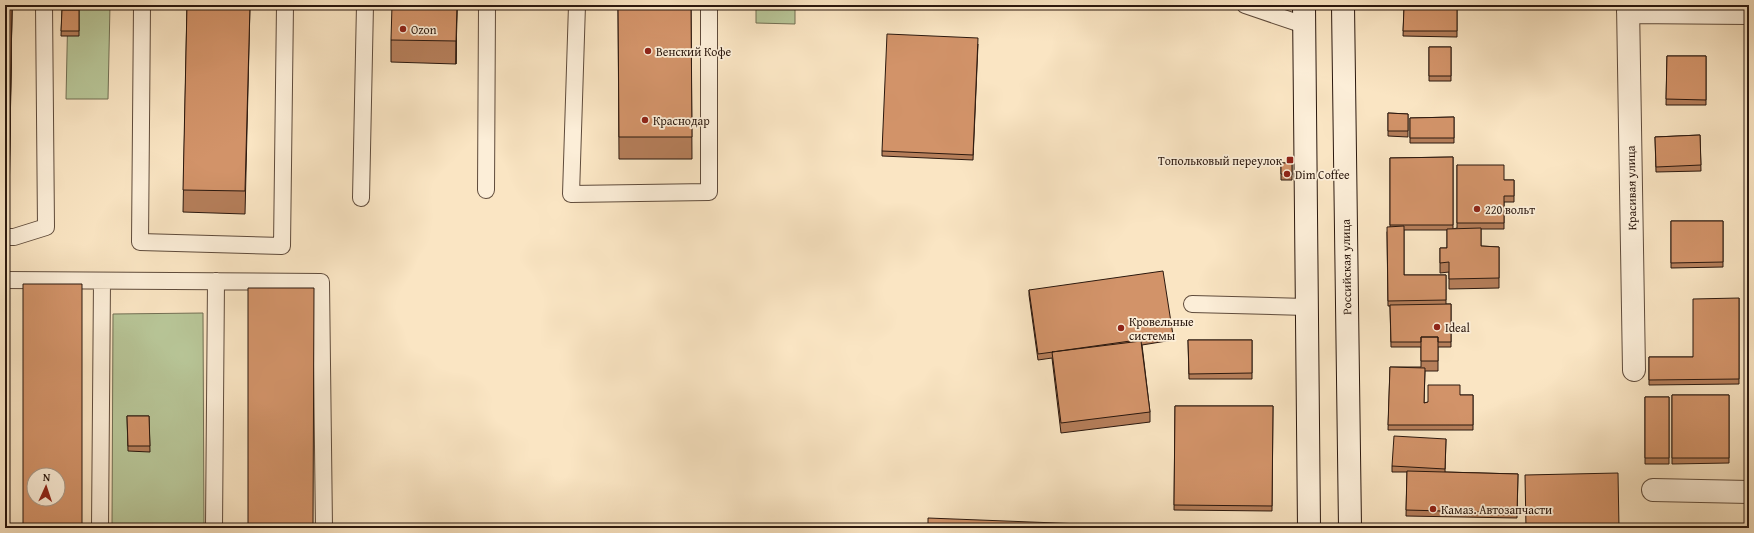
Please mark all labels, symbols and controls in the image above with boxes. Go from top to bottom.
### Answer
place label: Ozon [411,21,437,38]
marker: Ozon [398,24,408,34]
place label: Венский Кофе [656,43,731,60]
marker: Венский Кофе [643,46,653,56]
place label: Краснодар [653,112,710,129]
marker: Краснодар [640,115,650,125]
street label: Красивая улица [1622,145,1640,230]
place label: Топольковый переулок [1158,152,1283,169]
marker: Топольковый переулок [1285,155,1295,165]
place label: Dim Coffee [1295,166,1350,183]
marker: Dim Coffee [1282,169,1292,179]
place label: 220 вольт [1485,201,1535,218]
marker: 220 вольт [1472,204,1482,214]
street label: Российская улица [1337,219,1355,315]
place label: Кровельные системы [1129,313,1194,344]
place label: Ideal [1445,319,1470,336]
marker: Ideal [1432,322,1442,332]
marker: Кровельные системы [1116,323,1126,333]
north arrow [26,467,66,507]
text: N [42,469,51,485]
place label: Камаз. Автозапчасти [1441,501,1552,518]
marker: Камаз. Автозапчасти [1428,504,1438,514]

